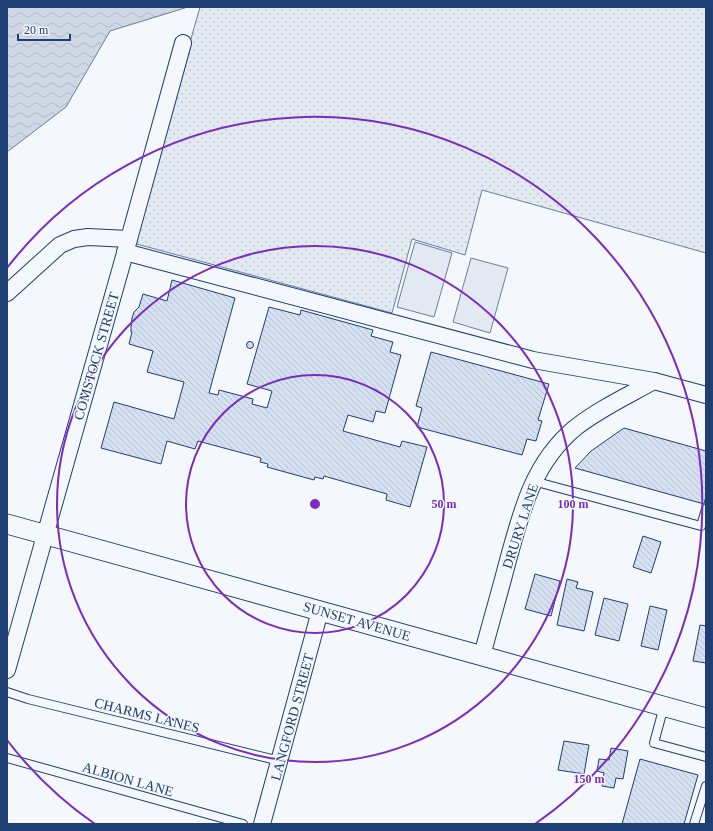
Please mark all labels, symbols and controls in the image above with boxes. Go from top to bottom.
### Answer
scale bar [18,16,70,42]
text: 20 m [24,23,49,37]
street label: COMSTOCK STREET [71,290,122,422]
street label: DRURY LANE [500,482,541,571]
centre of rings [308,497,322,511]
text: 50 m [432,497,457,511]
text: 100 m [558,497,589,511]
street label: SUNSET AVENUE [301,599,412,644]
street label: LANGFORD STREET [268,651,317,782]
street label: CHARMS LANES [93,695,201,736]
street label: ALBION LANE [81,759,175,800]
text: 150 m [574,772,605,786]

